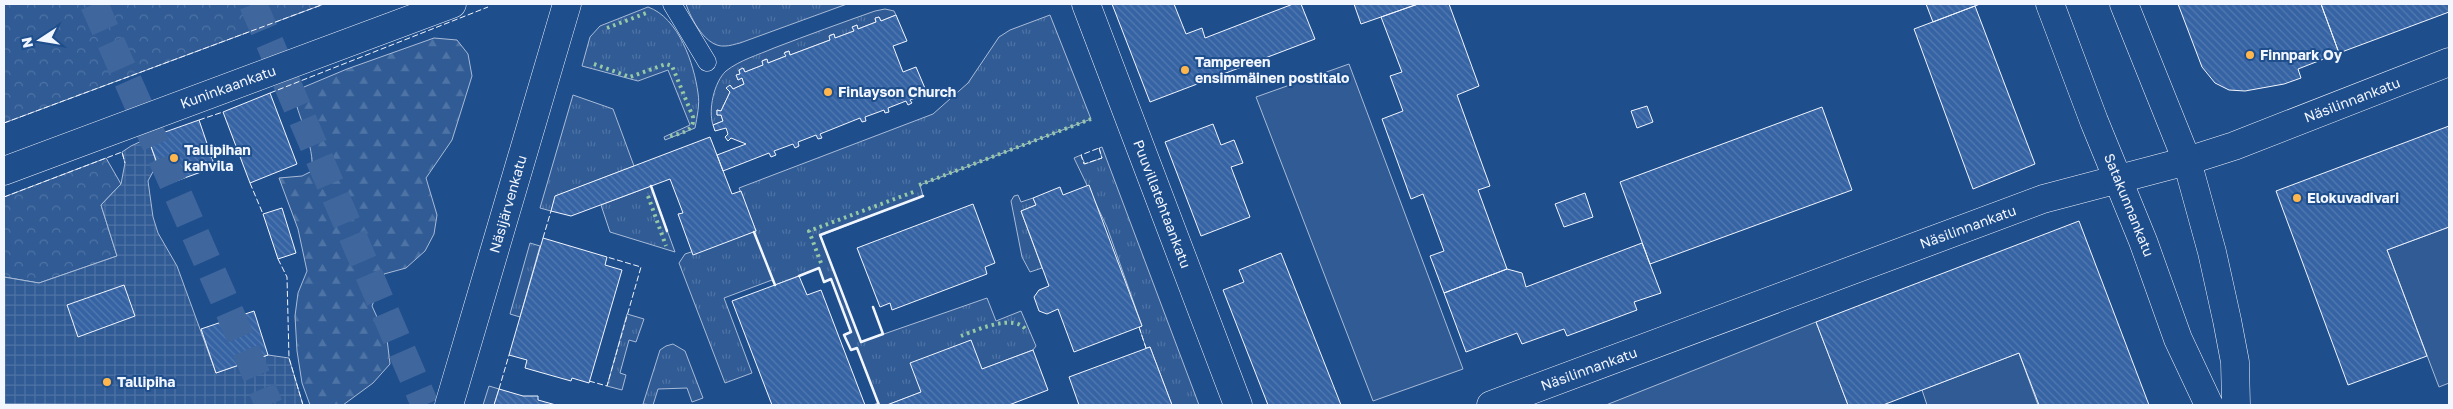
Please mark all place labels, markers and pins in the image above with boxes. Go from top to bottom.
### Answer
place label: Finnpark Oy [2260,46,2343,63]
marker: Finnpark Oy [2244,49,2256,61]
place label: Tampereen ensimmäinen postitalo [1195,53,1350,86]
marker: Tampereen ensimmäinen postitalo [1179,64,1191,76]
place label: Finlayson Church [838,83,956,100]
marker: Finlayson Church [822,86,834,98]
place label: Tallipihan kahvila [184,141,251,174]
marker: Tallipihan kahvila [168,152,180,164]
place label: Elokuvadivari [2307,189,2399,206]
marker: Elokuvadivari [2291,192,2303,204]
place label: Tallipiha [117,373,175,390]
marker: Tallipiha [101,376,113,388]

